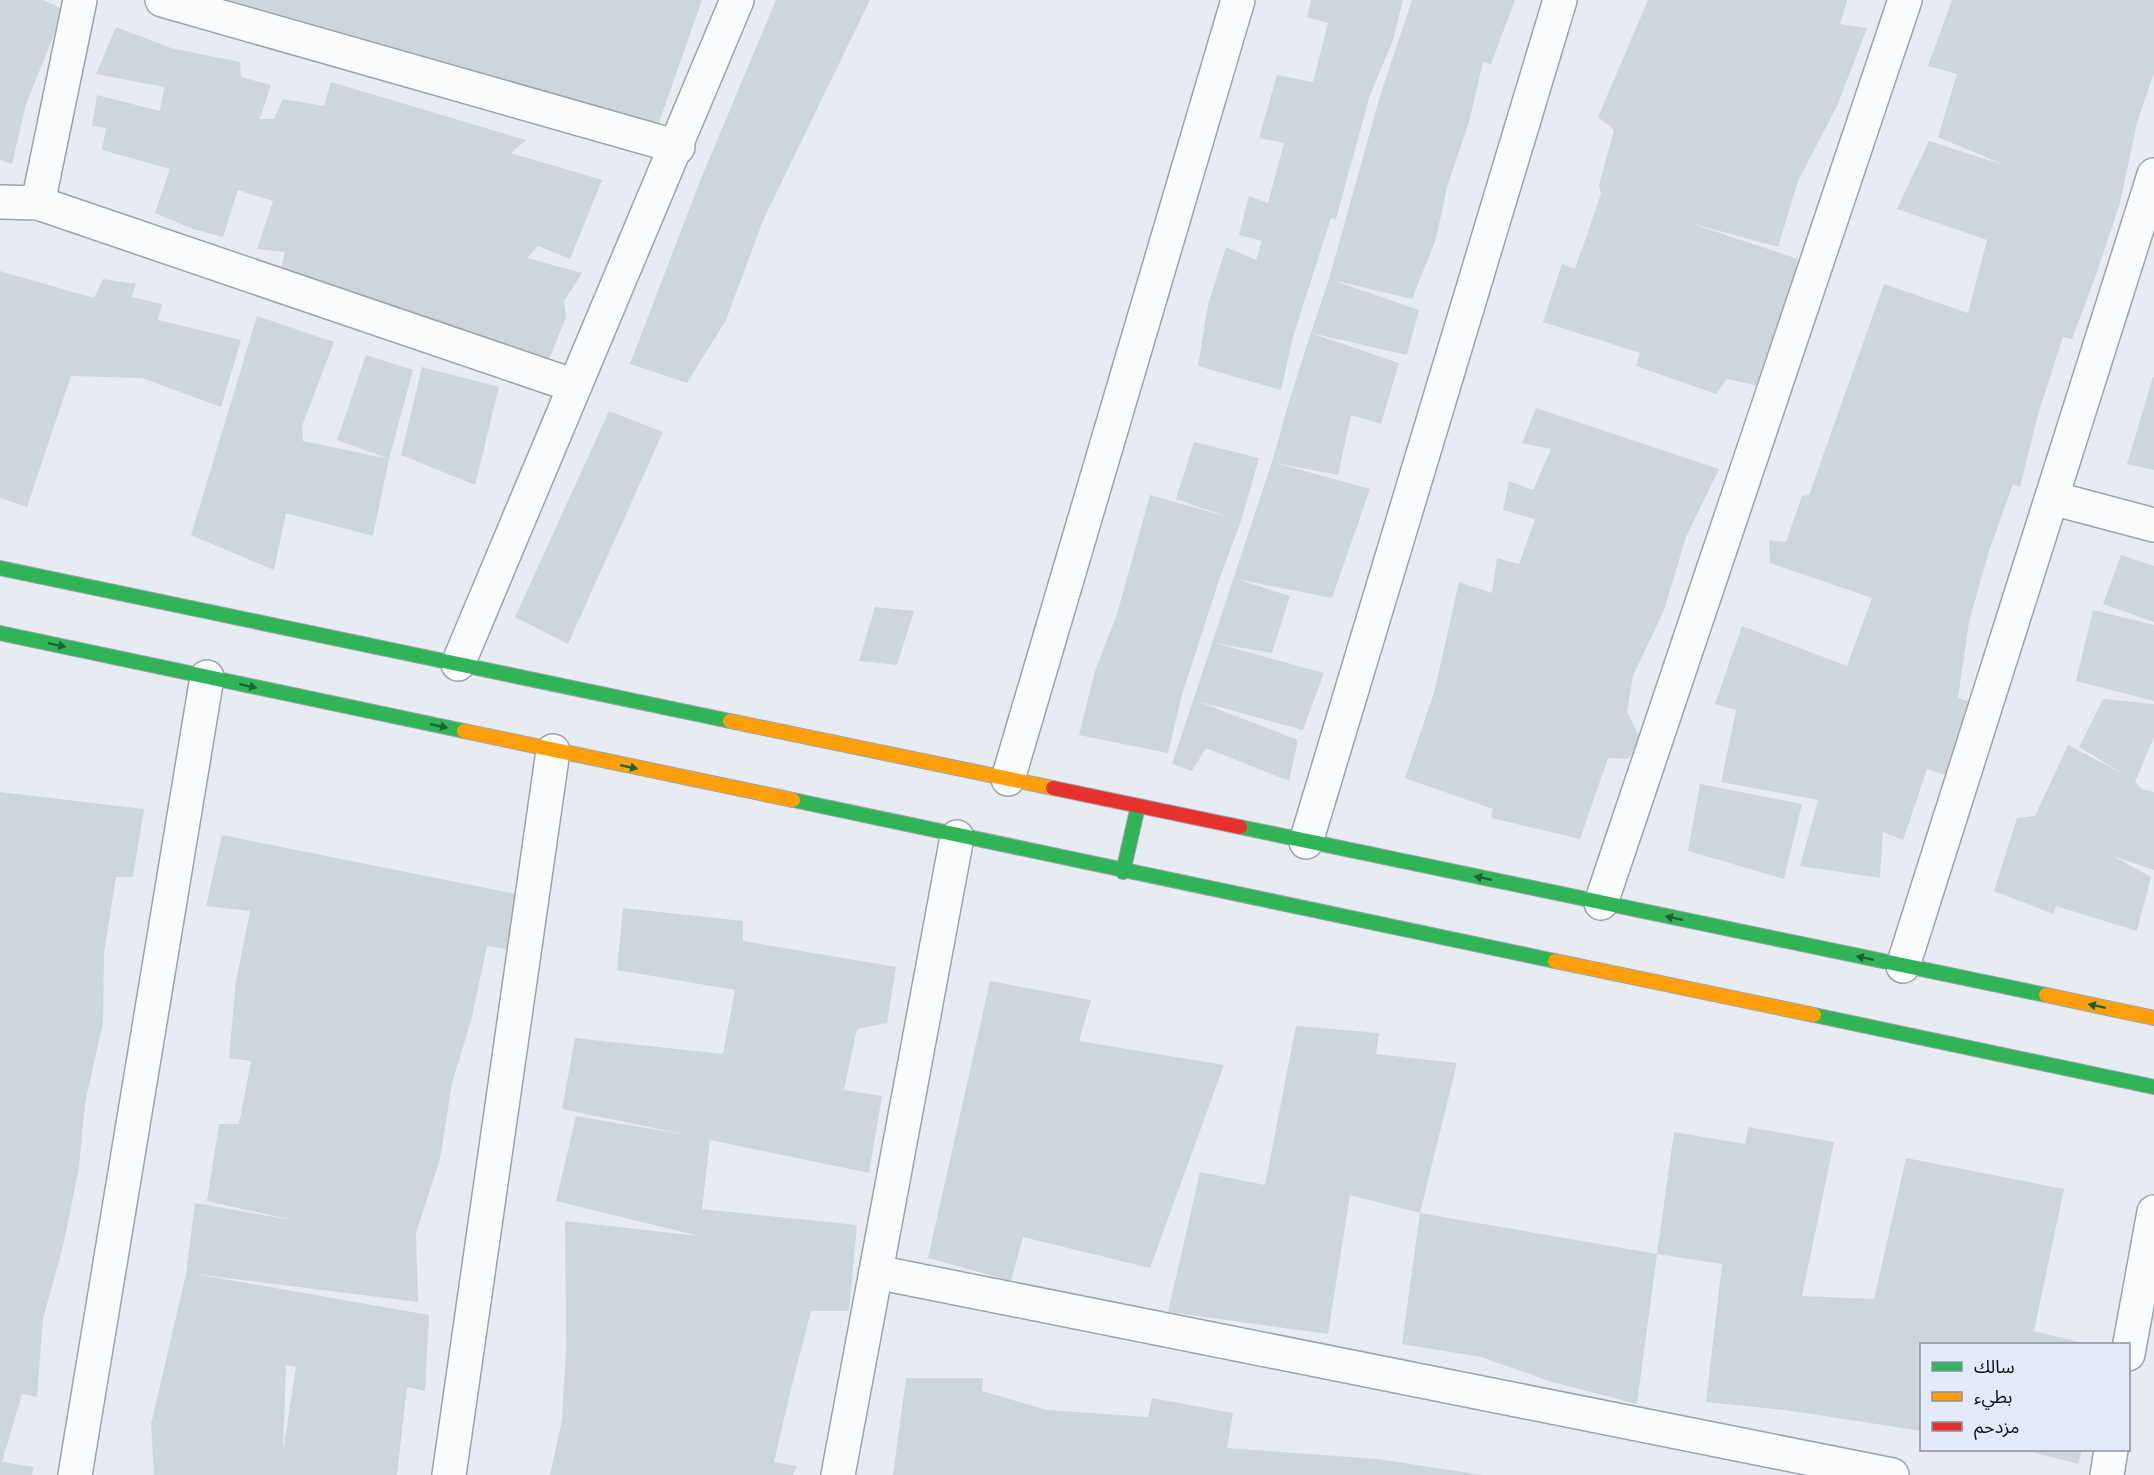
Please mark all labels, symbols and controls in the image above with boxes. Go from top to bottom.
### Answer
one-way arrow [48,641,66,651]
one-way arrow [239,682,258,691]
one-way arrow [429,722,448,732]
one-way arrow [620,763,639,772]
one-way arrow [1473,873,1492,882]
one-way arrow [1664,913,1683,922]
one-way arrow [1855,953,1874,962]
one-way arrow [2087,1001,2106,1010]
legend [1920,1343,2130,1451]
text: سالك [1974,1356,2015,1378]
text: بطيء [1974,1386,2012,1410]
text: مزدحم [1974,1416,2019,1440]

